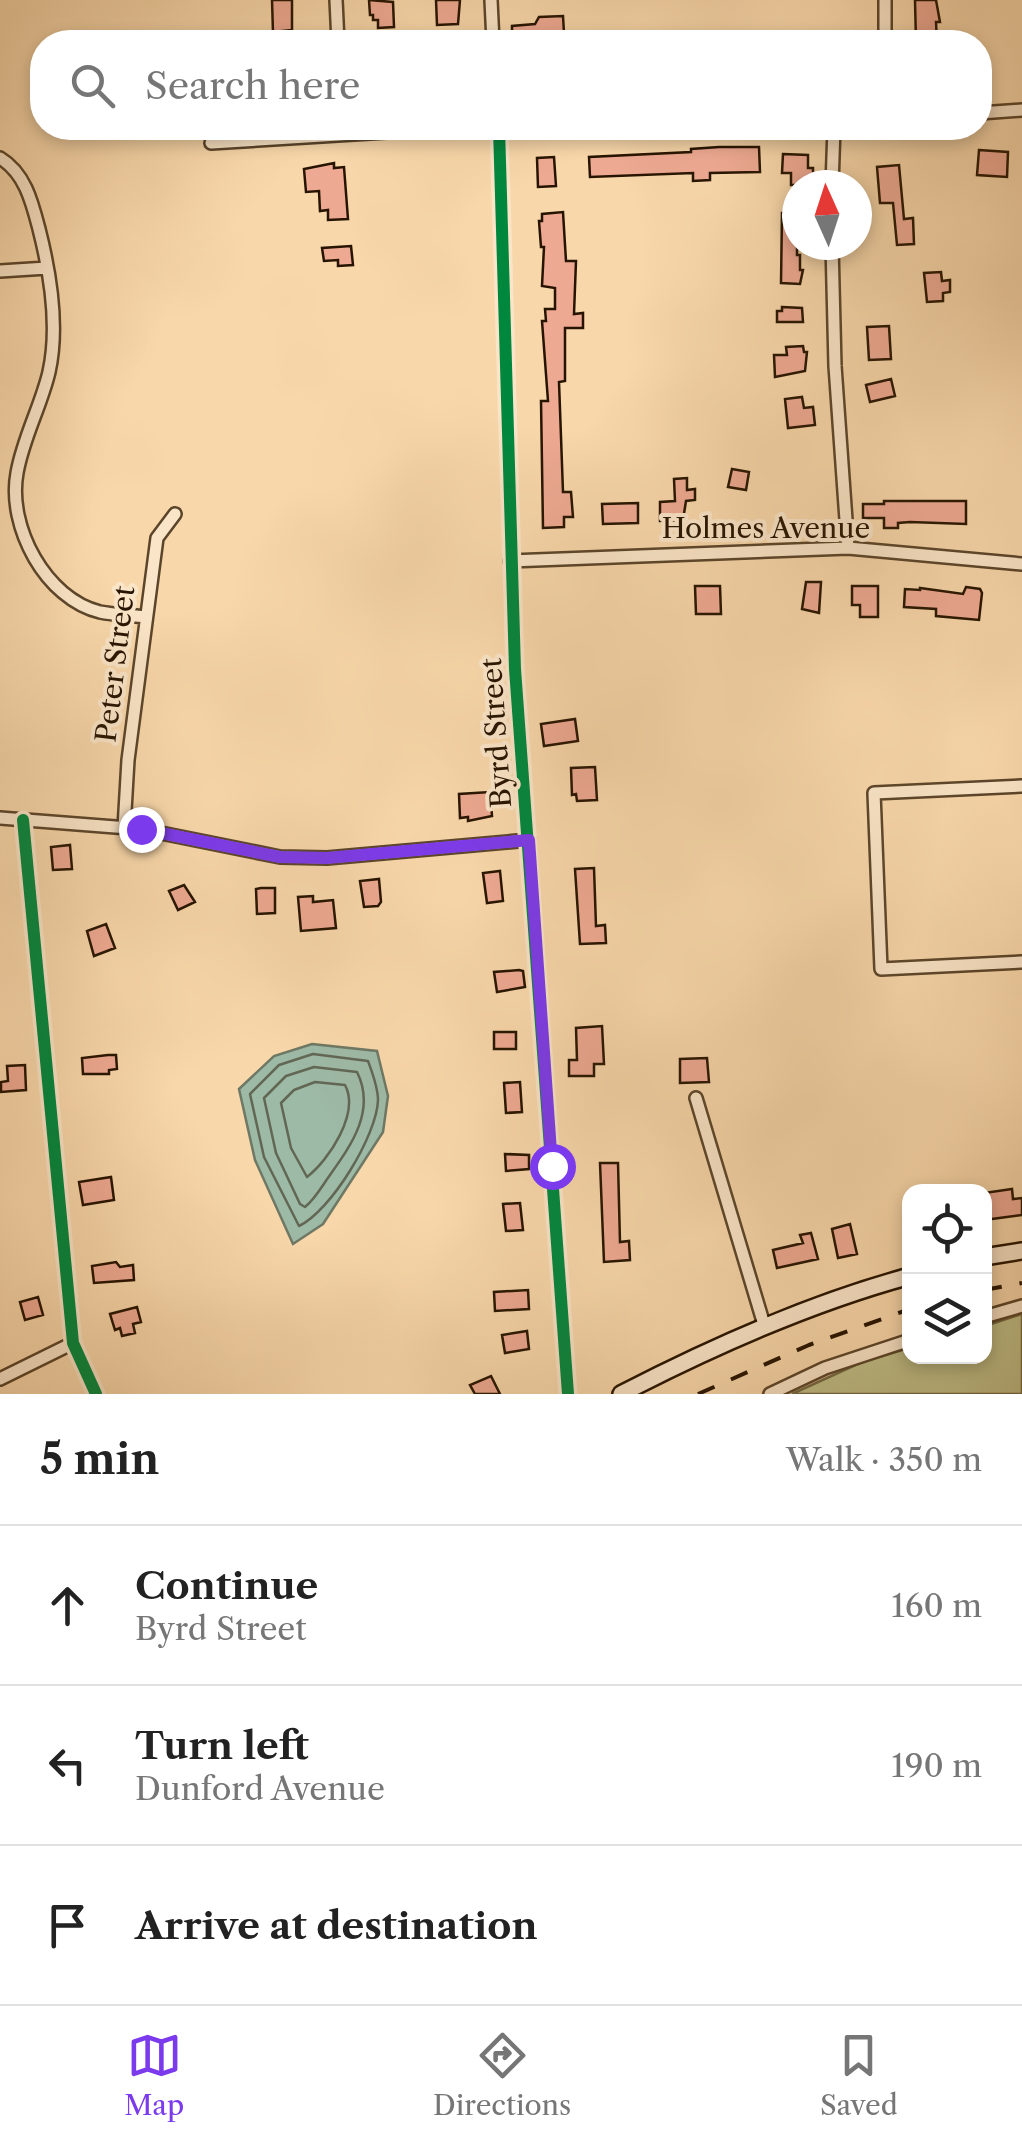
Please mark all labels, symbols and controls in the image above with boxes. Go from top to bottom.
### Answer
search box [30,30,992,140]
icon: search [65,58,120,113]
text: Search here [145,62,360,109]
north arrow [782,170,872,260]
street label: Holmes Avenue [662,511,870,545]
street label: Peter Street [89,584,141,744]
street label: Byrd Street [474,657,518,809]
route end [119,807,165,853]
route start [530,1144,576,1190]
map controls [902,1184,992,1364]
button: locate [902,1184,992,1274]
button: layers [902,1274,992,1364]
text: 5 min [40,1433,159,1485]
text: Walk · 350 m [786,1440,982,1479]
text: Continue [135,1562,318,1609]
icon: ahead [40,1578,95,1633]
text: 160 m [891,1586,982,1625]
text: Byrd Street [135,1609,307,1648]
text: Turn left [135,1722,309,1769]
icon: left [40,1738,95,1793]
text: 190 m [891,1746,982,1785]
text: Dunford Avenue [135,1769,385,1808]
icon: arrive [40,1898,95,1953]
text: Arrive at destination [135,1902,538,1949]
tab: Map [124,2028,184,2122]
tab: Directions [433,2028,571,2122]
tab: Saved [820,2028,898,2122]

